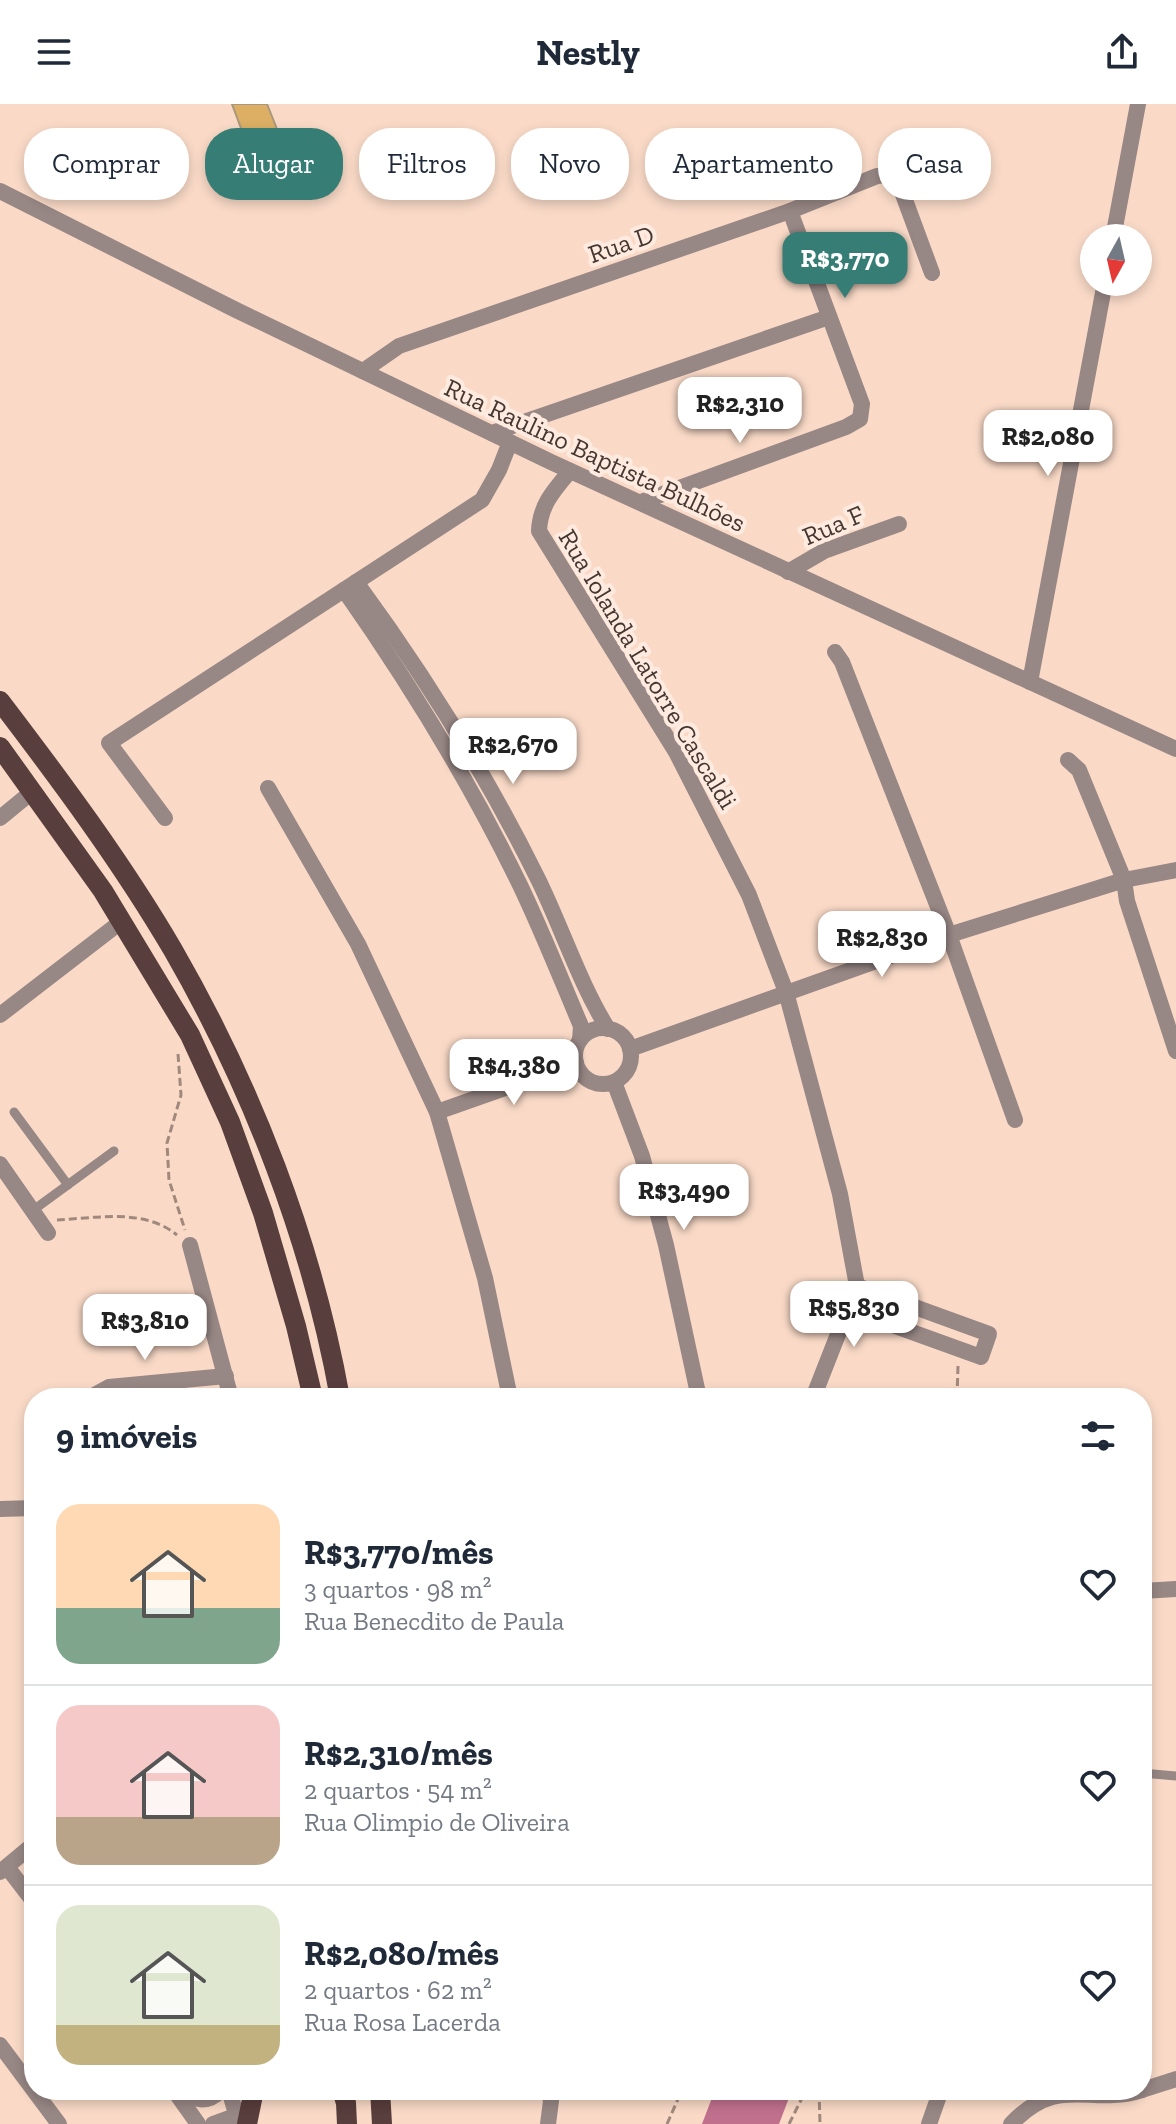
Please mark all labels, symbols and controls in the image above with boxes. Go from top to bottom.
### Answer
icon: menu [32,30,76,74]
icon: share [1100,30,1144,74]
text: Nestly [536,31,640,74]
chip: Comprar [24,128,189,200]
chip: Alugar [205,128,343,200]
chip: Filtros [359,128,495,200]
chip: Novo [511,128,629,200]
chip: Apartamento [645,128,862,200]
chip: Casa [878,128,991,200]
street label: Rua D [584,218,658,270]
north arrow [1080,224,1152,296]
map controls [1080,224,1152,296]
pin: R$3,770 [771,232,919,300]
text: R$3,770 [801,242,890,274]
street label: Rua Raulino Baptista Bulhões [439,371,751,539]
pin: R$2,310 [666,377,814,445]
text: R$2,310 [696,387,784,419]
pin: R$2,080 [974,410,1122,478]
text: R$2,080 [1001,420,1095,452]
street label: Rua F [797,498,869,552]
street label: Rua Iolanda Latorre Cascaldi [552,523,744,815]
pin: R$2,670 [439,718,587,786]
text: R$2,670 [468,728,558,760]
pin: R$2,830 [808,911,956,979]
text: R$2,830 [836,921,928,953]
pin: R$4,380 [440,1039,588,1107]
text: R$4,380 [468,1049,560,1081]
pin: R$3,490 [610,1164,758,1232]
text: R$3,490 [638,1174,730,1206]
pin: R$5,830 [780,1281,928,1349]
text: R$5,830 [808,1291,900,1323]
pin: R$3,810 [71,1294,219,1362]
text: R$3,810 [101,1304,189,1336]
icon: filters [1076,1414,1120,1458]
text: 9 imóveis [56,1416,197,1457]
text: R$3,770/mês [304,1532,494,1573]
icon: home [120,1536,216,1632]
icon: heart [1076,1562,1120,1606]
text: 3 quartos · 98 m² [304,1573,492,1605]
text: Rua Benecdito de Paula [304,1605,564,1637]
text: R$2,310/mês [304,1733,493,1774]
icon: home [120,1737,216,1833]
icon: heart [1076,1763,1120,1807]
text: 2 quartos · 54 m² [304,1774,492,1806]
text: Rua Olimpio de Oliveira [304,1806,570,1838]
text: R$2,080/mês [304,1933,499,1974]
icon: home [120,1937,216,2033]
icon: heart [1076,1963,1120,2007]
text: 2 quartos · 62 m² [304,1974,492,2006]
text: Rua Rosa Lacerda [304,2006,501,2038]

